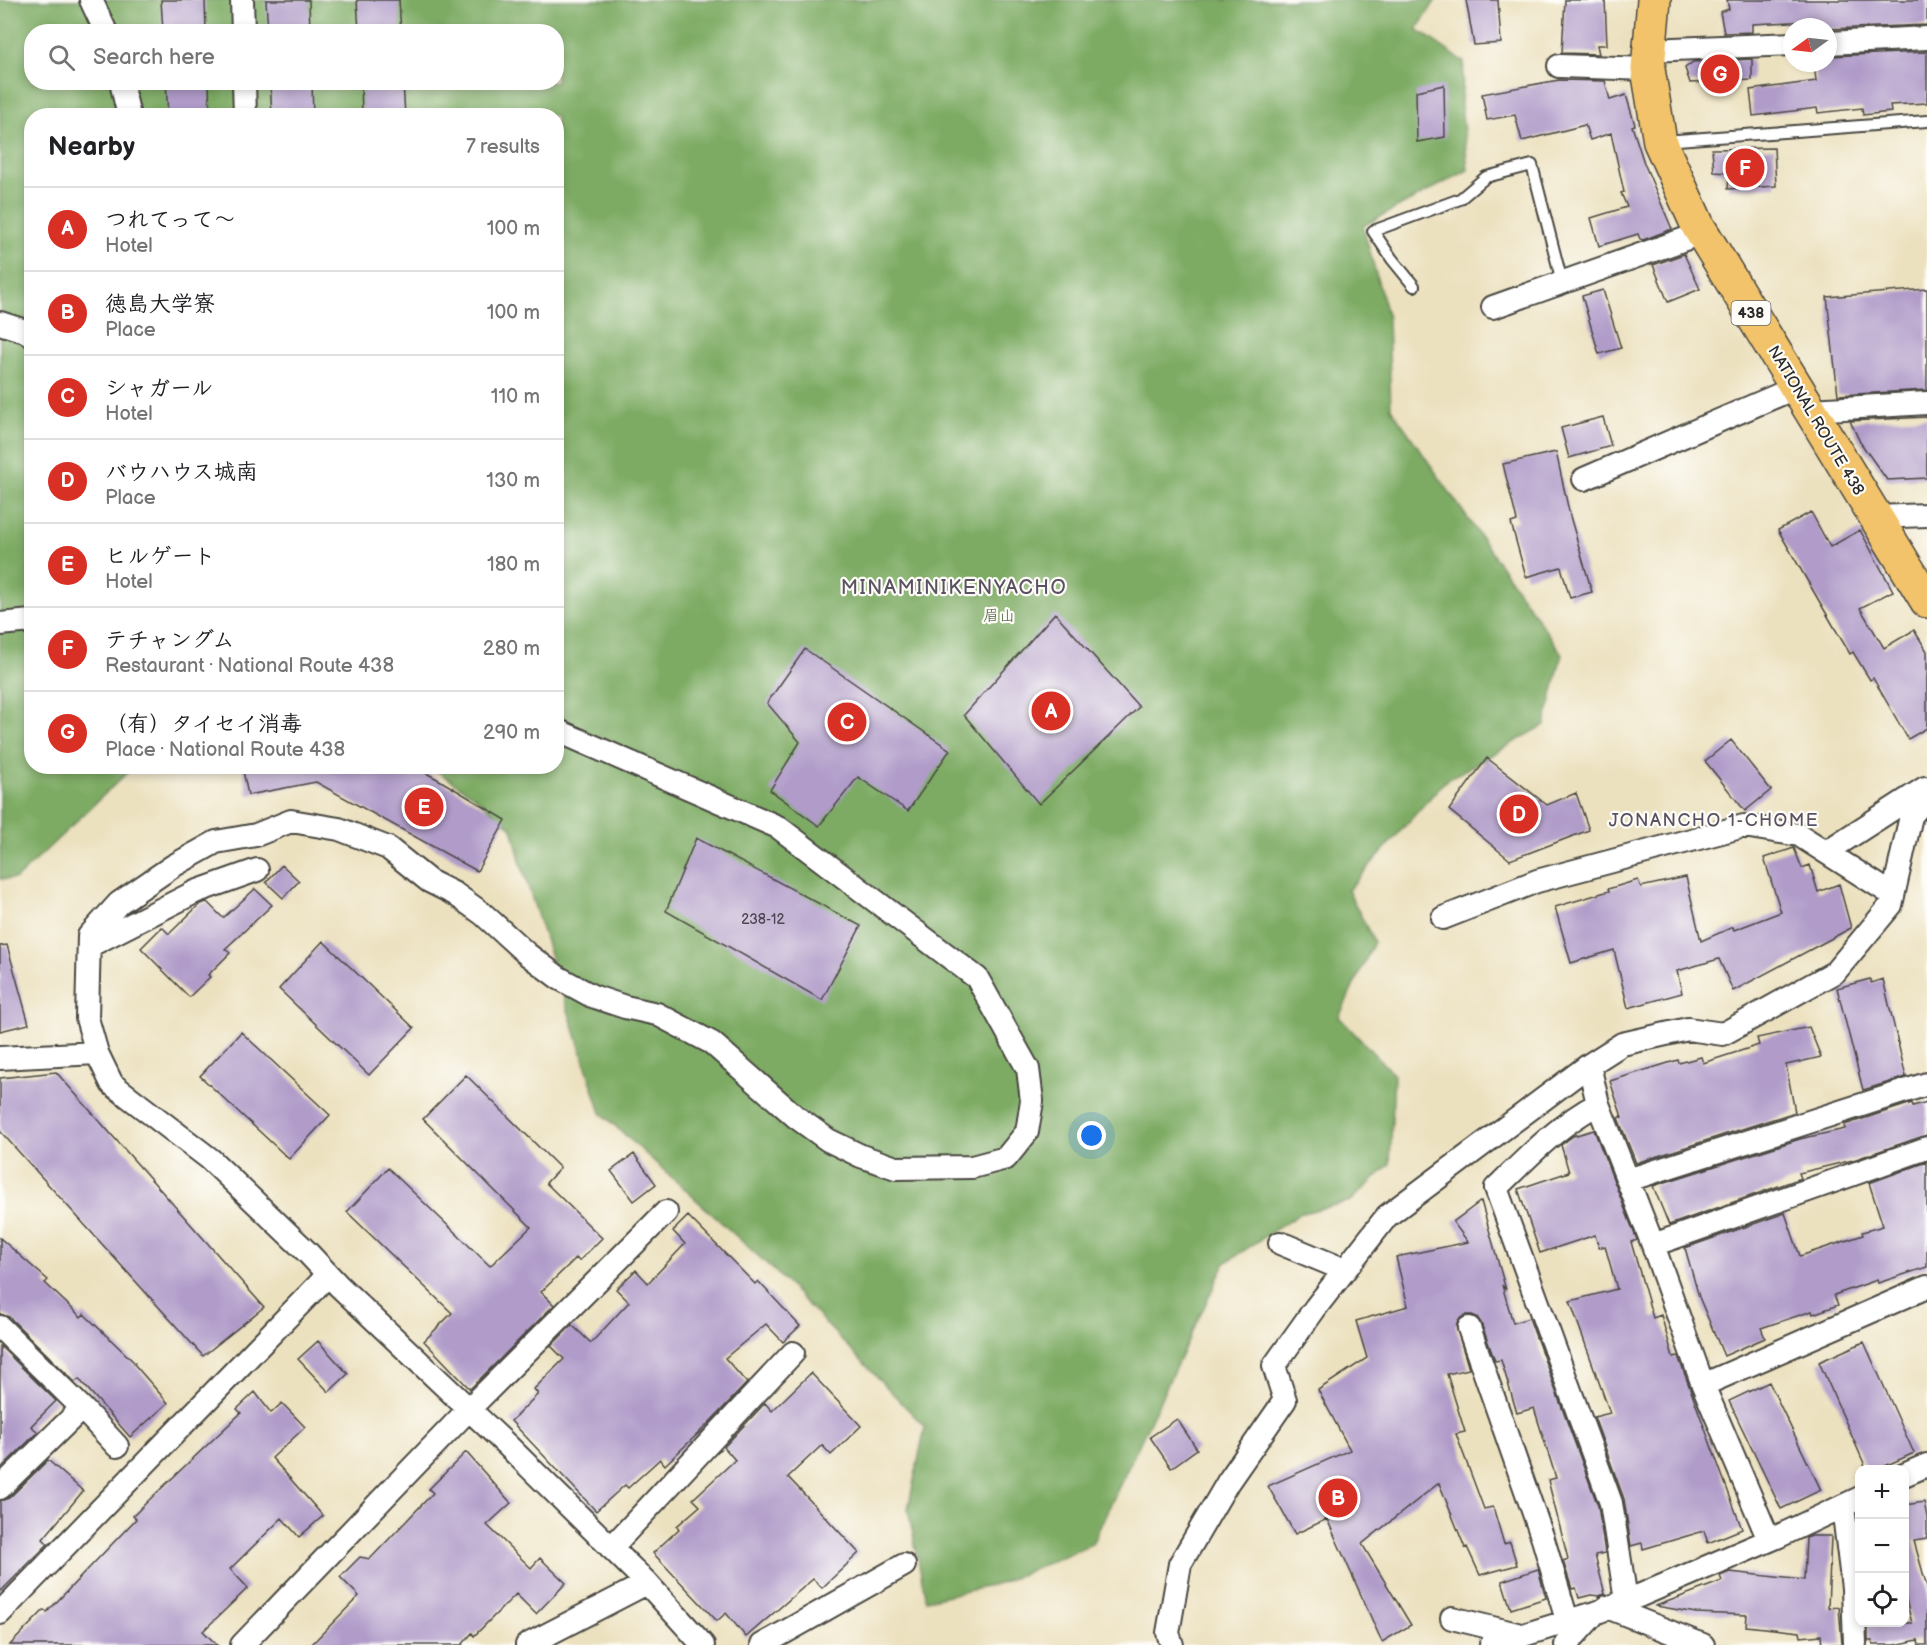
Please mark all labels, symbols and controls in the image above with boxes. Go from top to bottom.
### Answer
north arrow [1783,18,1837,72]
search box [24,24,564,90]
icon: search [45,41,78,74]
text: Search here [93,44,215,71]
pin: G [1700,52,1740,97]
text: Nearby [48,132,135,163]
text: 7 results [466,135,540,159]
pin: F [1726,146,1764,190]
text: つれてって～ [105,207,236,234]
text: A [61,217,74,241]
text: 100 m [487,217,540,241]
text: Hotel [105,234,153,258]
text: 徳島大学寮 [105,291,215,318]
text: B [60,301,75,325]
text: 100 m [487,301,540,325]
road number: 438 [1732,301,1770,325]
text: Place [105,318,156,342]
street label: NATIONAL ROUTE 438 [1764,343,1868,499]
text: シャガール [105,375,213,402]
text: C [60,385,75,409]
text: 110 m [491,385,540,409]
text: Hotel [105,402,153,426]
text: バウハウス城南 [105,459,258,486]
text: D [61,469,74,493]
text: 130 m [486,469,540,493]
text: Place [105,486,156,510]
text: ヒルゲート [105,543,215,570]
text: E [61,553,74,577]
text: 180 m [487,553,540,577]
text: Hotel [105,570,153,594]
district label: MINAMINIKENYACHO [841,576,1067,600]
park label: 眉山 [983,607,1015,626]
text: テチャングム [105,627,235,654]
text: F [61,637,74,661]
text: 280 m [483,637,540,661]
text: Restaurant · National Route 438 [105,654,394,678]
pin: A [1032,688,1070,734]
pin: C [828,700,866,744]
text: （有）タイセイ消毒 [105,711,302,738]
text: G [60,721,75,745]
text: 290 m [483,721,540,745]
text: Place · National Route 438 [105,738,345,762]
pin: E [404,784,444,830]
pin: D [1500,792,1538,836]
district label: JONANCHO 1-CHOME [1609,810,1819,831]
house number: 238-12 [741,911,786,928]
your location [1077,1121,1106,1150]
map controls [1855,1465,1909,1627]
button: + [1855,1465,1909,1519]
pin: B [1318,1476,1358,1520]
button: − [1855,1519,1909,1573]
button: locate [1855,1573,1909,1627]

